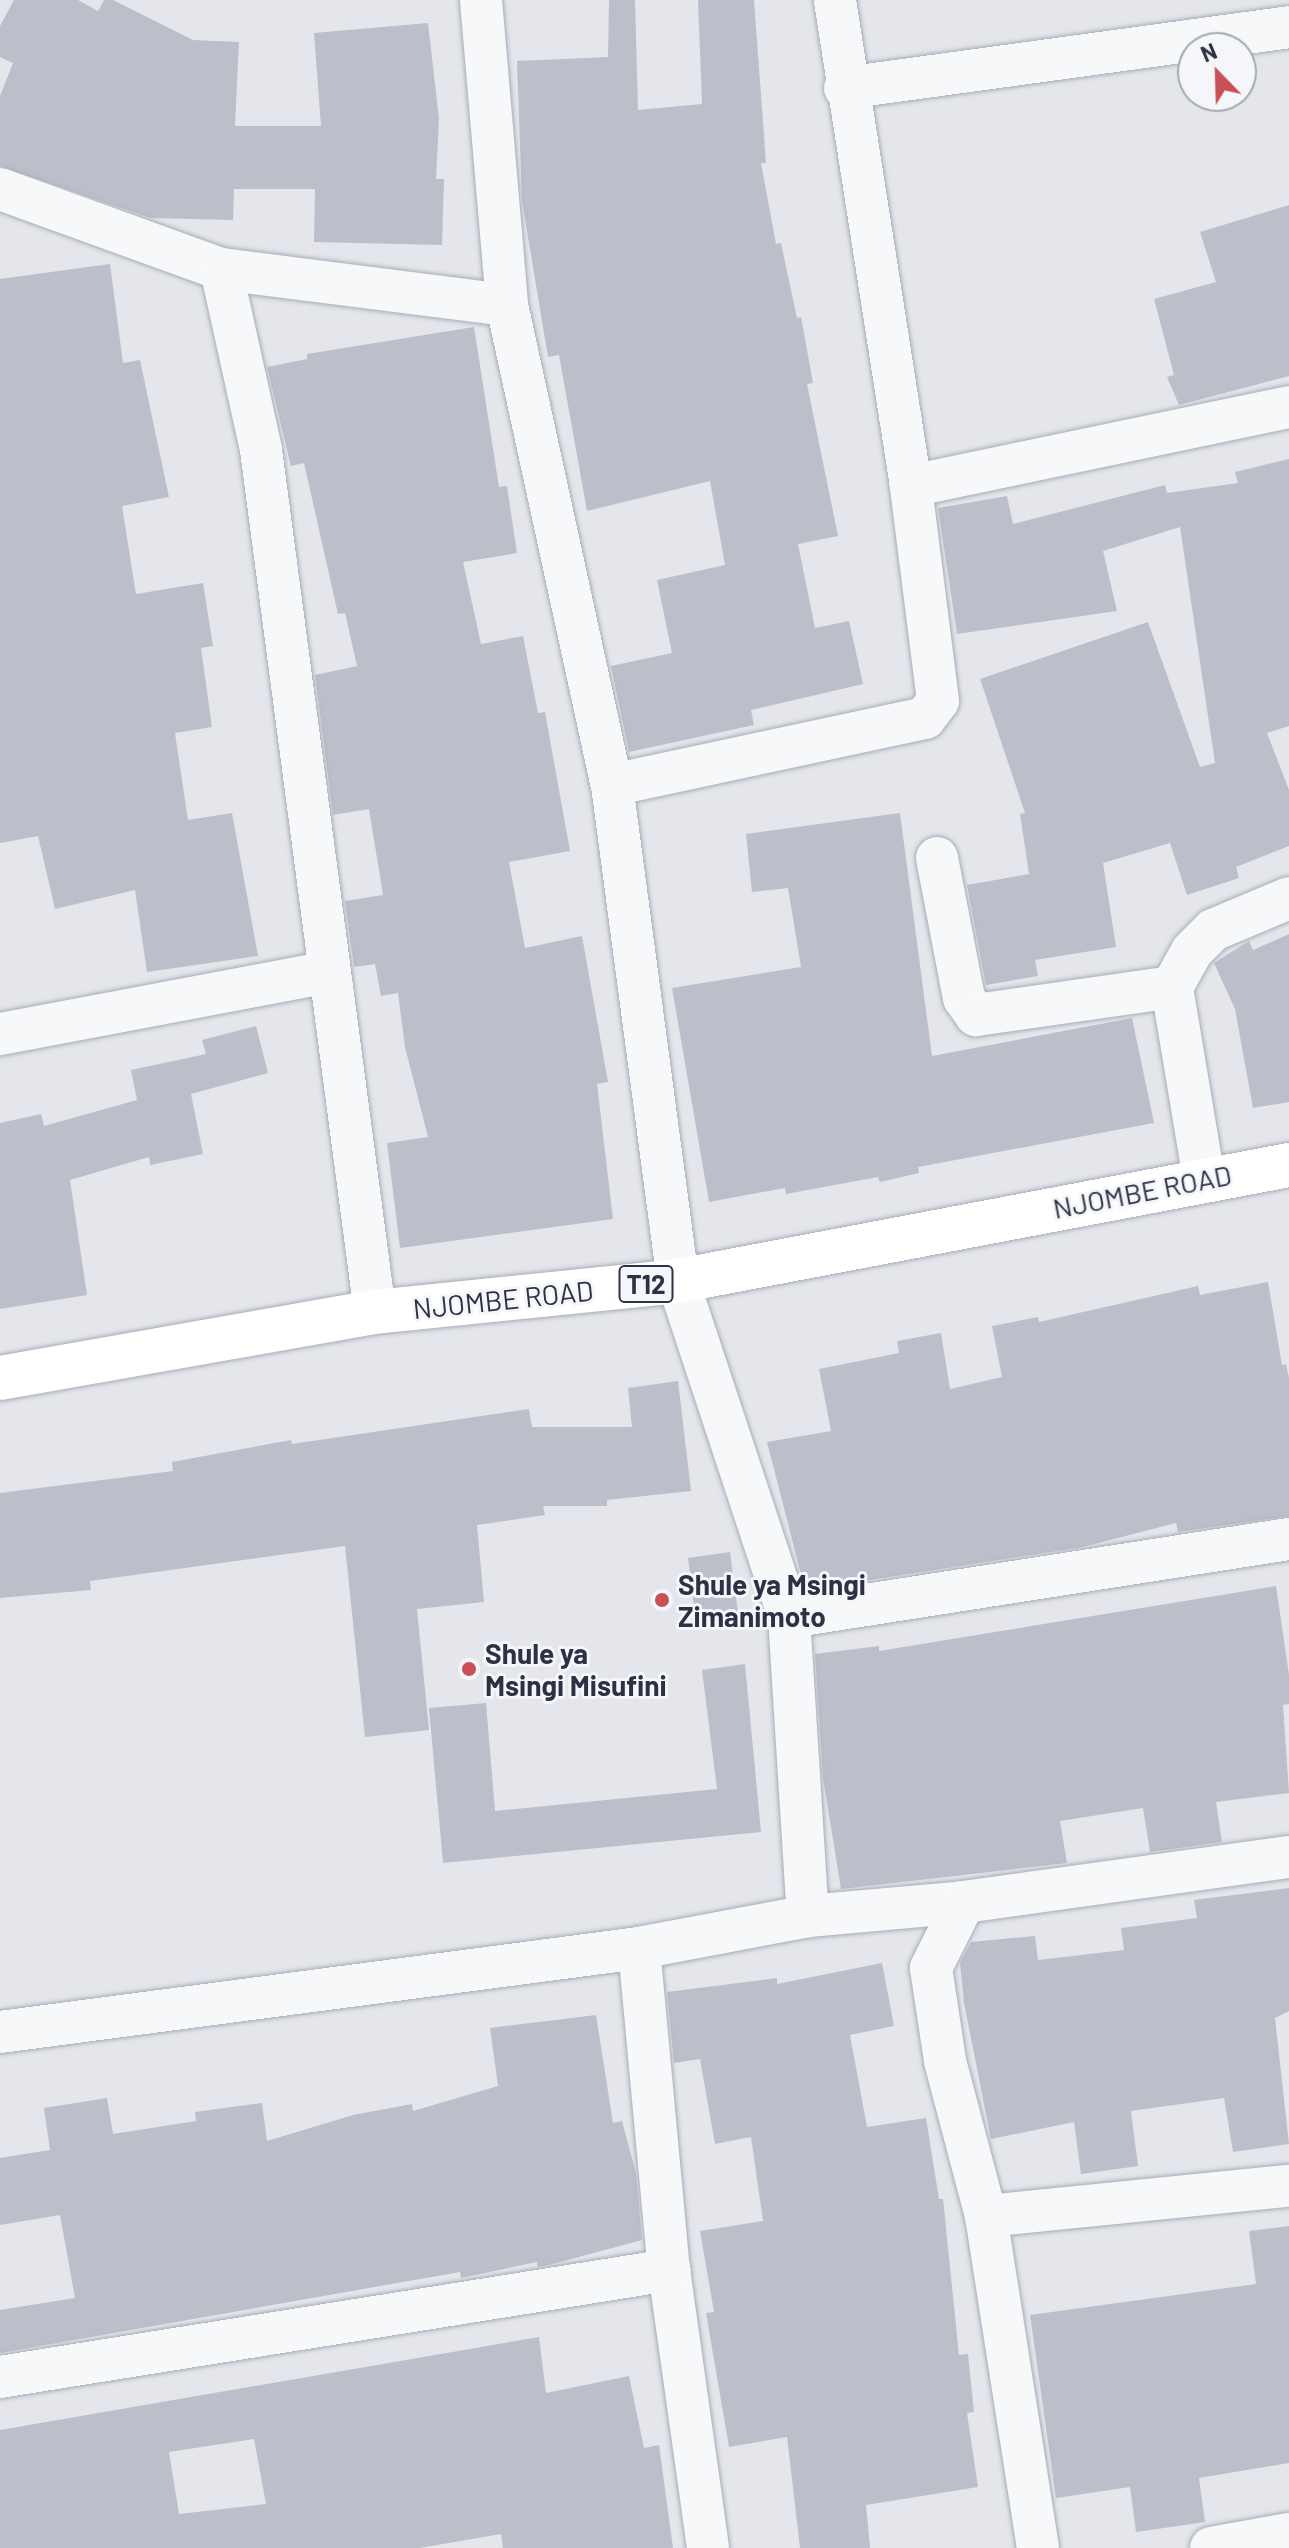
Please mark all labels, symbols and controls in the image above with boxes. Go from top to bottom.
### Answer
north arrow [1177,32,1257,112]
text: N [1197,37,1220,67]
street label: NJOMBE ROAD [1050,1157,1234,1225]
road number: T12 [618,1262,674,1306]
street label: NJOMBE ROAD [411,1273,595,1325]
place label: Shule ya Msingi Zimanimoto [678,1567,866,1633]
marker: Shule ya Msingi Zimanimoto [653,1591,671,1609]
place label: Shule ya Msingi Misufini [485,1636,667,1702]
marker: Shule ya Msingi Misufini [460,1660,478,1678]

